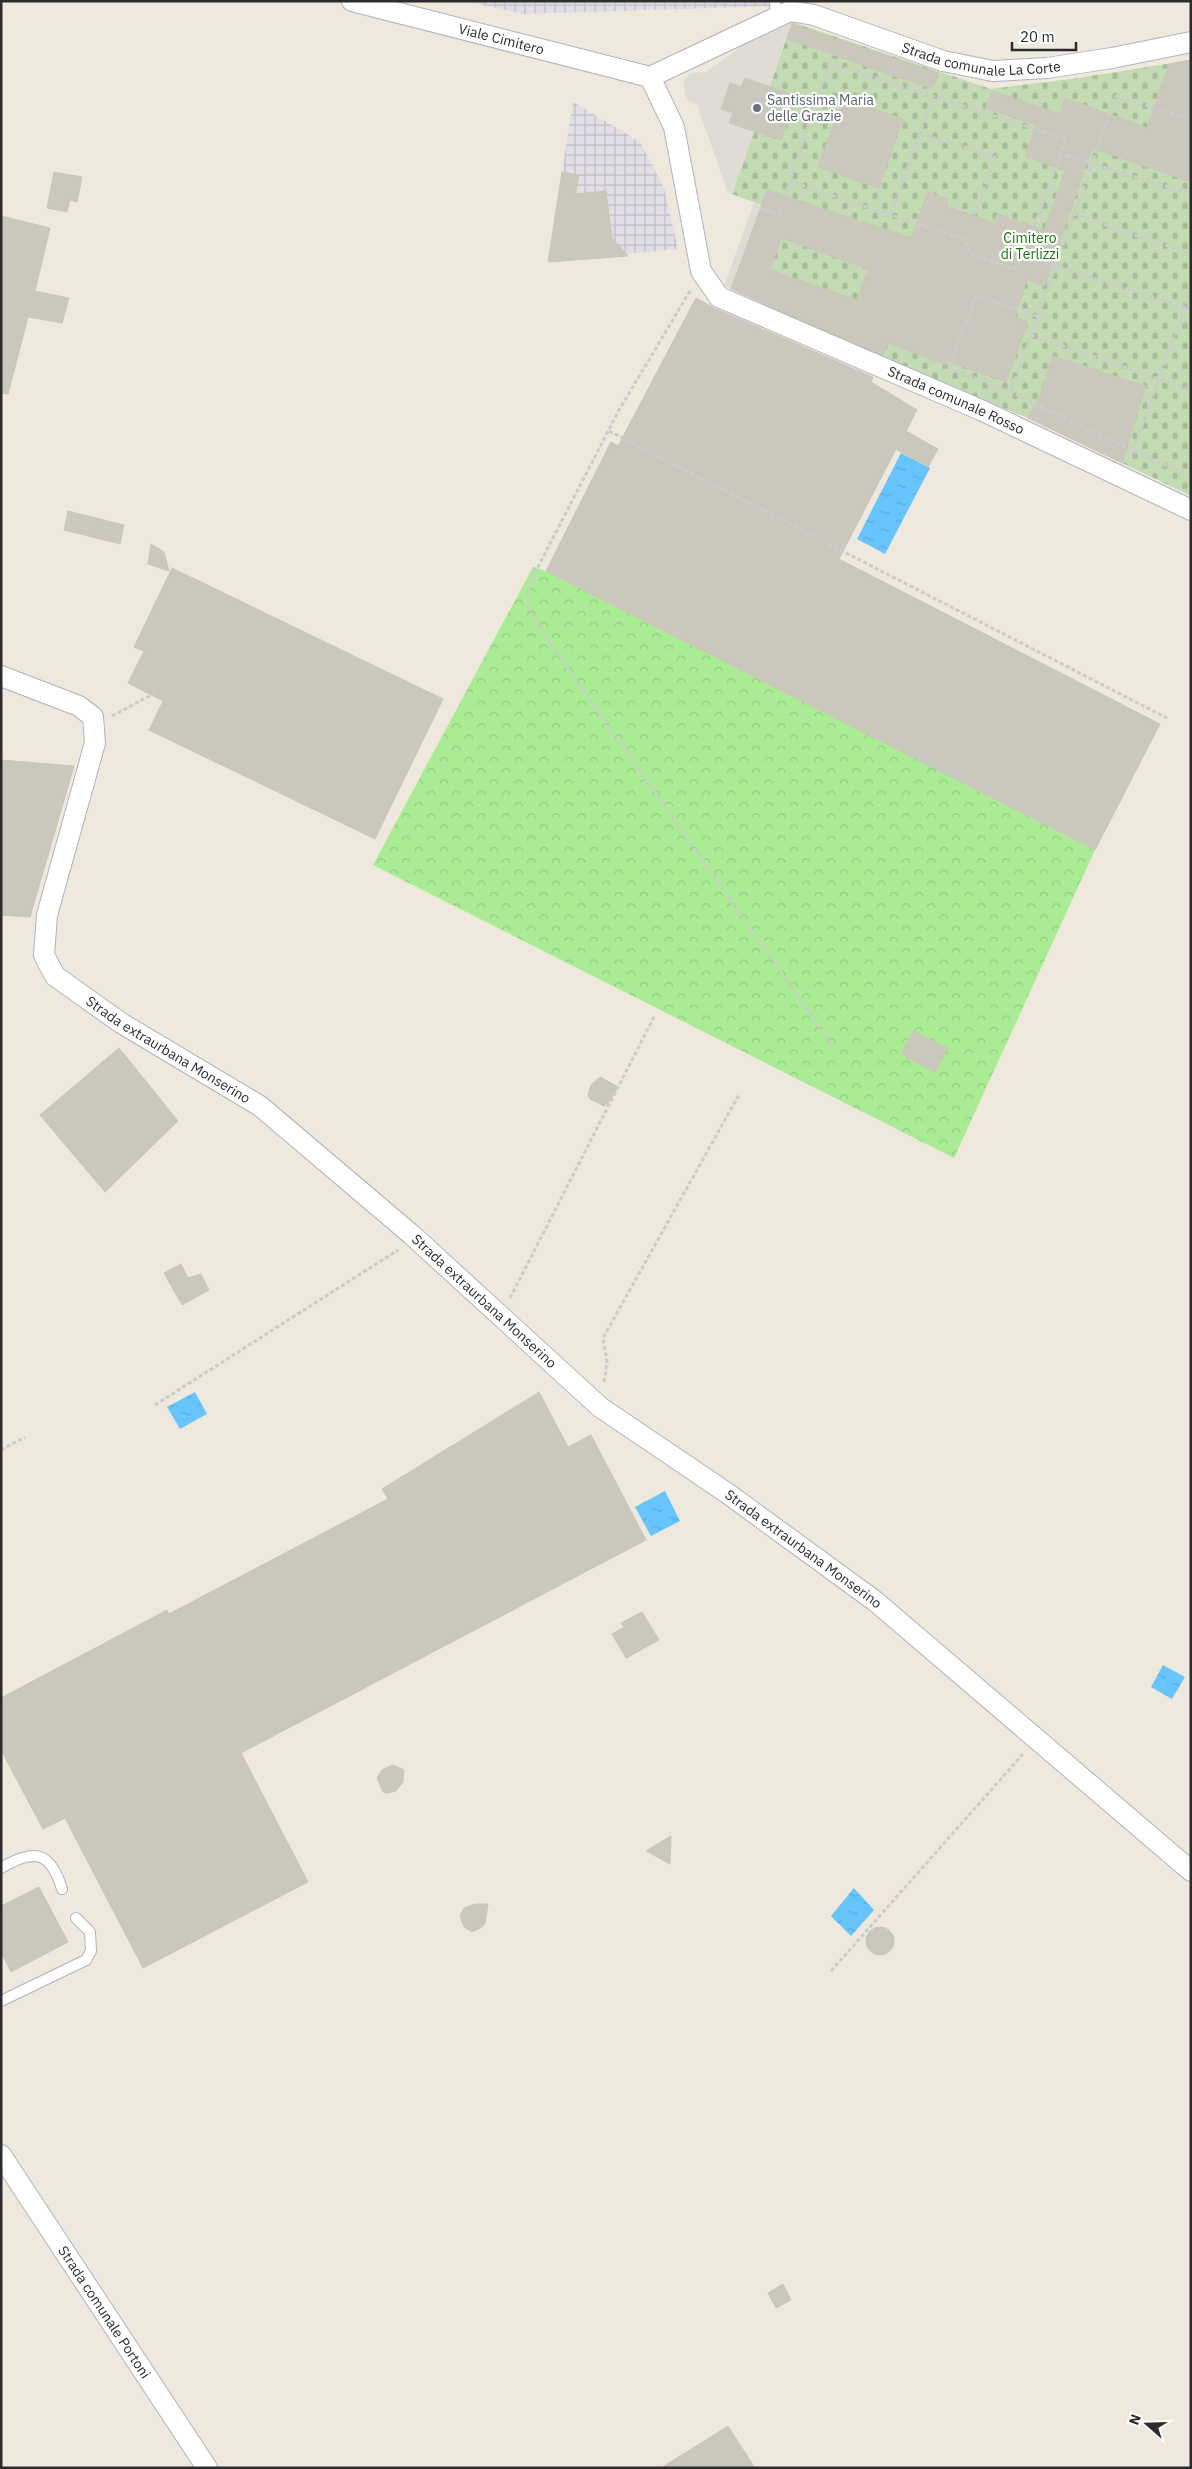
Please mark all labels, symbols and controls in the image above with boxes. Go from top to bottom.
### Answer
street label: Viale Cimitero [456,19,546,59]
scale bar [1012,20,1076,52]
text: 20 m [1020,27,1055,46]
street label: Strada comunale La Corte [899,38,1062,80]
place label: Santissima Maria delle Grazie [767,91,875,125]
marker: Santissima Maria delle Grazie [751,102,763,114]
park label: Cimitero di Terlizzi [1001,229,1059,263]
street label: Strada comunale Rosso [885,362,1027,438]
street label: Strada extraurbana Monserino [82,992,254,1107]
street label: Strada extraurbana Monserino [408,1230,561,1372]
street label: Strada extraurbana Monserino [721,1485,886,1612]
street label: Strada comunale Portoni [54,2242,155,2382]
north arrow [1122,2399,1172,2449]
text: N [1125,2412,1145,2427]

